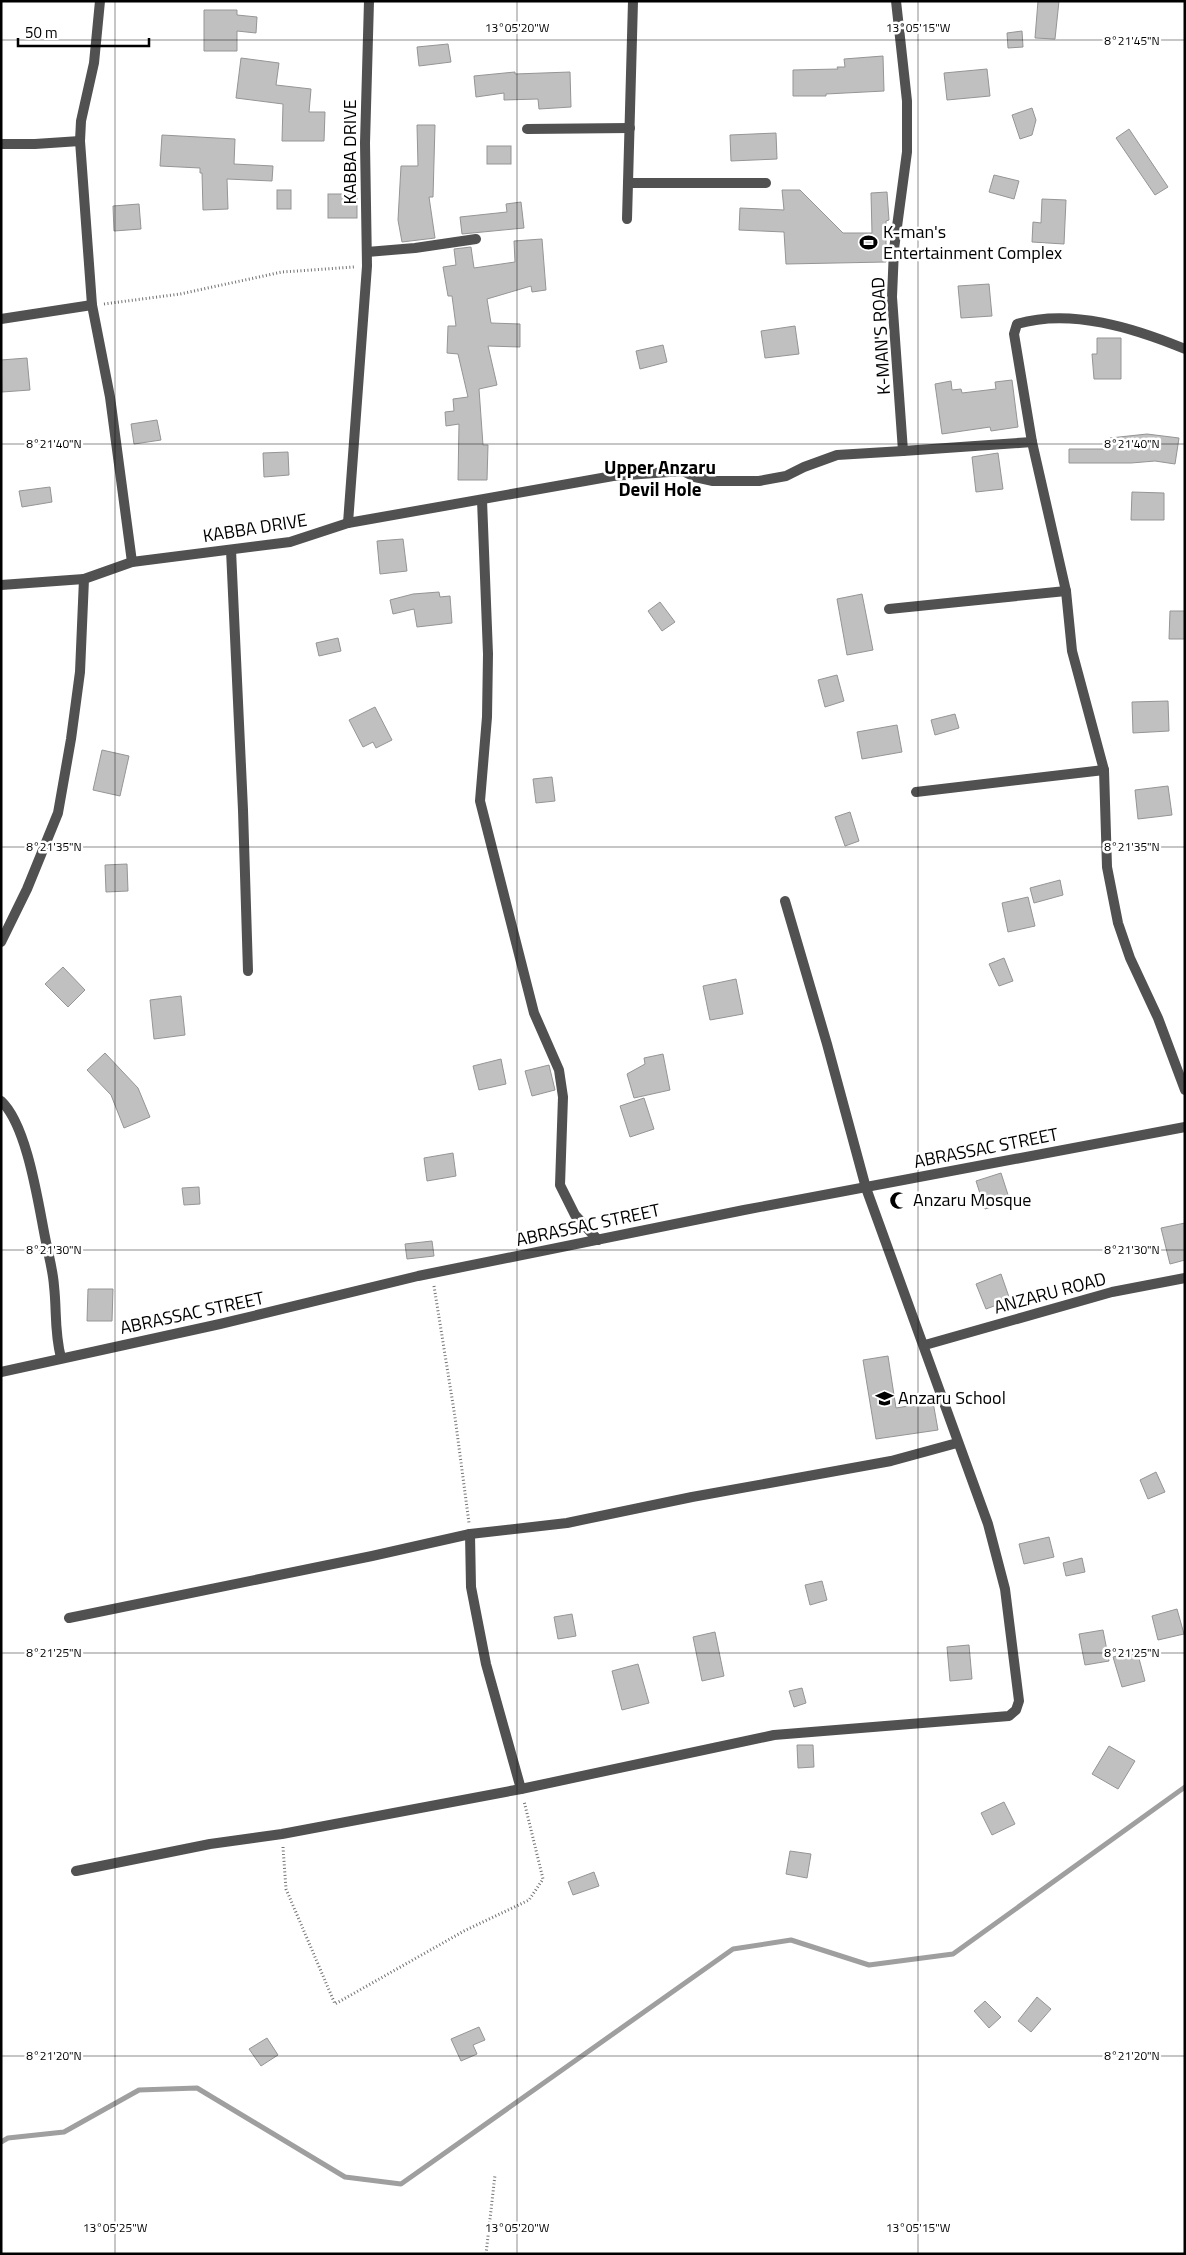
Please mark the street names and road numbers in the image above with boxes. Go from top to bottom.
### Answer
street label: KABBA DRIVE [336,99,363,205]
street label: K-MAN'S ROAD [864,276,897,396]
street label: KABBA DRIVE [201,506,309,549]
street label: ABRASSAC STREET [911,1120,1061,1175]
street label: ABRASSAC STREET [513,1196,663,1253]
street label: ANZARU ROAD [991,1265,1109,1320]
street label: ABRASSAC STREET [117,1284,267,1341]

